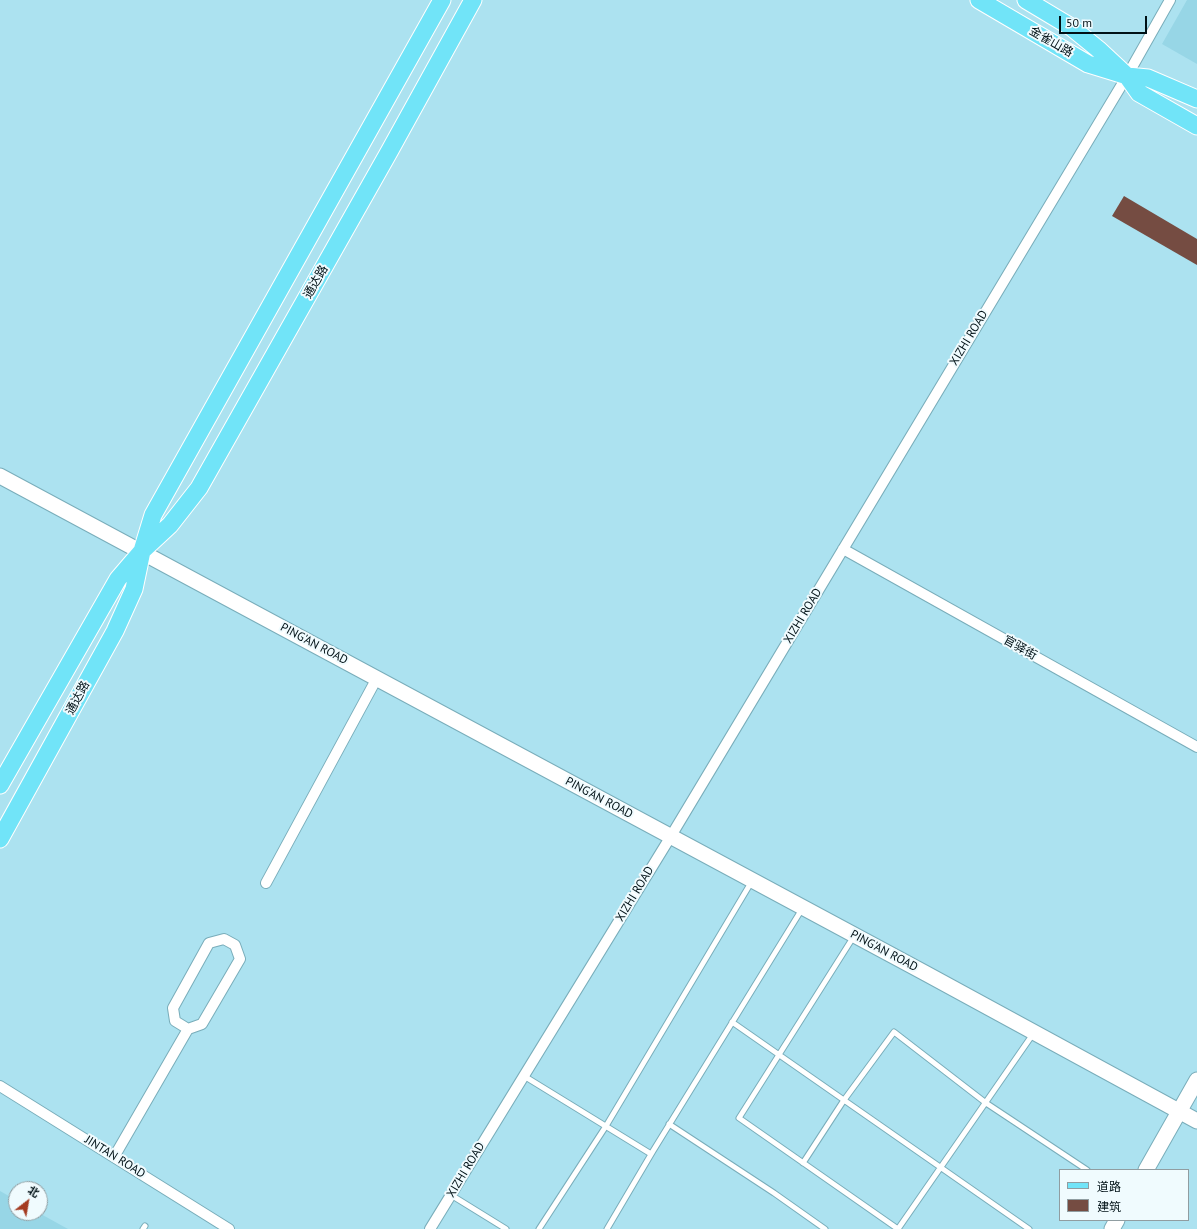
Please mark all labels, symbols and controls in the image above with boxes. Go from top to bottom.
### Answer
scale bar [1061,8,1149,34]
text: 50 m [1066,15,1092,30]
street label: 金雀山路 [1027,24,1075,60]
street label: 通达路 [301,263,331,301]
street label: XIZHI ROAD [947,308,991,368]
street label: XIZHI ROAD [781,586,825,646]
street label: PING'AN ROAD [278,620,350,668]
street label: 官驿街 [1001,633,1039,663]
street label: 通达路 [63,679,93,717]
street label: PING'AN ROAD [563,774,635,822]
street label: XIZHI ROAD [613,864,657,924]
street label: PING'AN ROAD [848,927,920,975]
street label: JINTAN ROAD [82,1133,148,1181]
street label: XIZHI ROAD [444,1140,488,1200]
legend [1059,1169,1189,1221]
text: 道路 [1097,1179,1121,1194]
north arrow [8,1181,48,1221]
text: 北 [25,1183,42,1200]
text: 建筑 [1097,1199,1121,1214]

